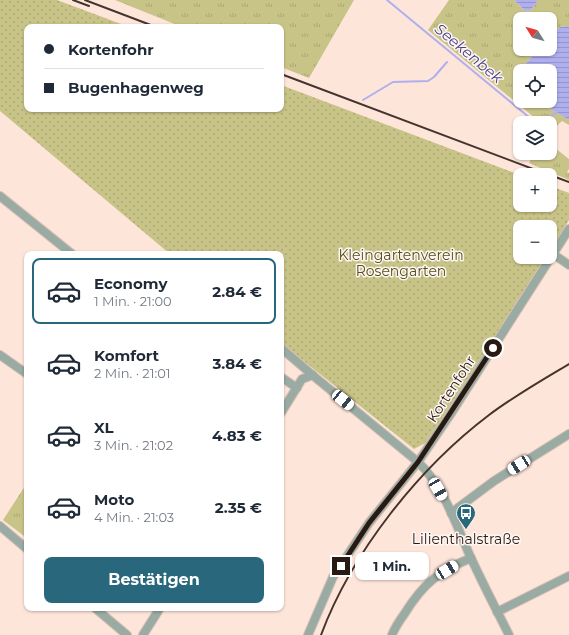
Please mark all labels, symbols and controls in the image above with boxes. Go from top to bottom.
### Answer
north arrow [513,12,557,56]
map controls [513,12,557,264]
water label: Seekenbek [431,19,508,88]
text: Kortenfohr [68,40,154,59]
button: locate [513,64,557,108]
text: Bugenhagenweg [68,78,204,97]
button: layers [513,116,557,160]
button: + [513,168,557,212]
button: − [513,220,557,264]
park label: Kleingartenverein Rosengarten [338,246,464,280]
icon: car [46,273,82,309]
text: Economy [94,274,167,293]
text: 2.84 € [212,282,262,301]
text: 1 Min. · 21:00 [94,293,172,309]
route start [484,339,502,357]
icon: car [46,345,82,381]
text: Komfort [94,346,159,365]
street label: Kortenfohr [423,352,479,426]
text: 3.84 € [212,354,262,373]
text: 2 Min. · 21:01 [94,365,170,381]
car [330,388,356,412]
icon: car [46,417,82,453]
text: XL [94,418,113,437]
text: 4.83 € [212,426,262,445]
text: 3 Min. · 21:02 [94,437,173,453]
car [506,454,532,476]
car [427,476,449,502]
icon: car [46,489,82,525]
text: Moto [94,490,134,509]
text: 2.35 € [215,498,262,517]
bus stop icon: Lilienthalstraße [455,502,477,530]
text: 4 Min. · 21:03 [94,509,174,525]
place label: Lilienthalstraße [412,530,520,548]
callout: 1 Min. [355,552,429,580]
button: Bestätigen [44,557,264,603]
route end [332,557,350,575]
text: 1 Min. [373,558,411,574]
car [434,559,460,581]

